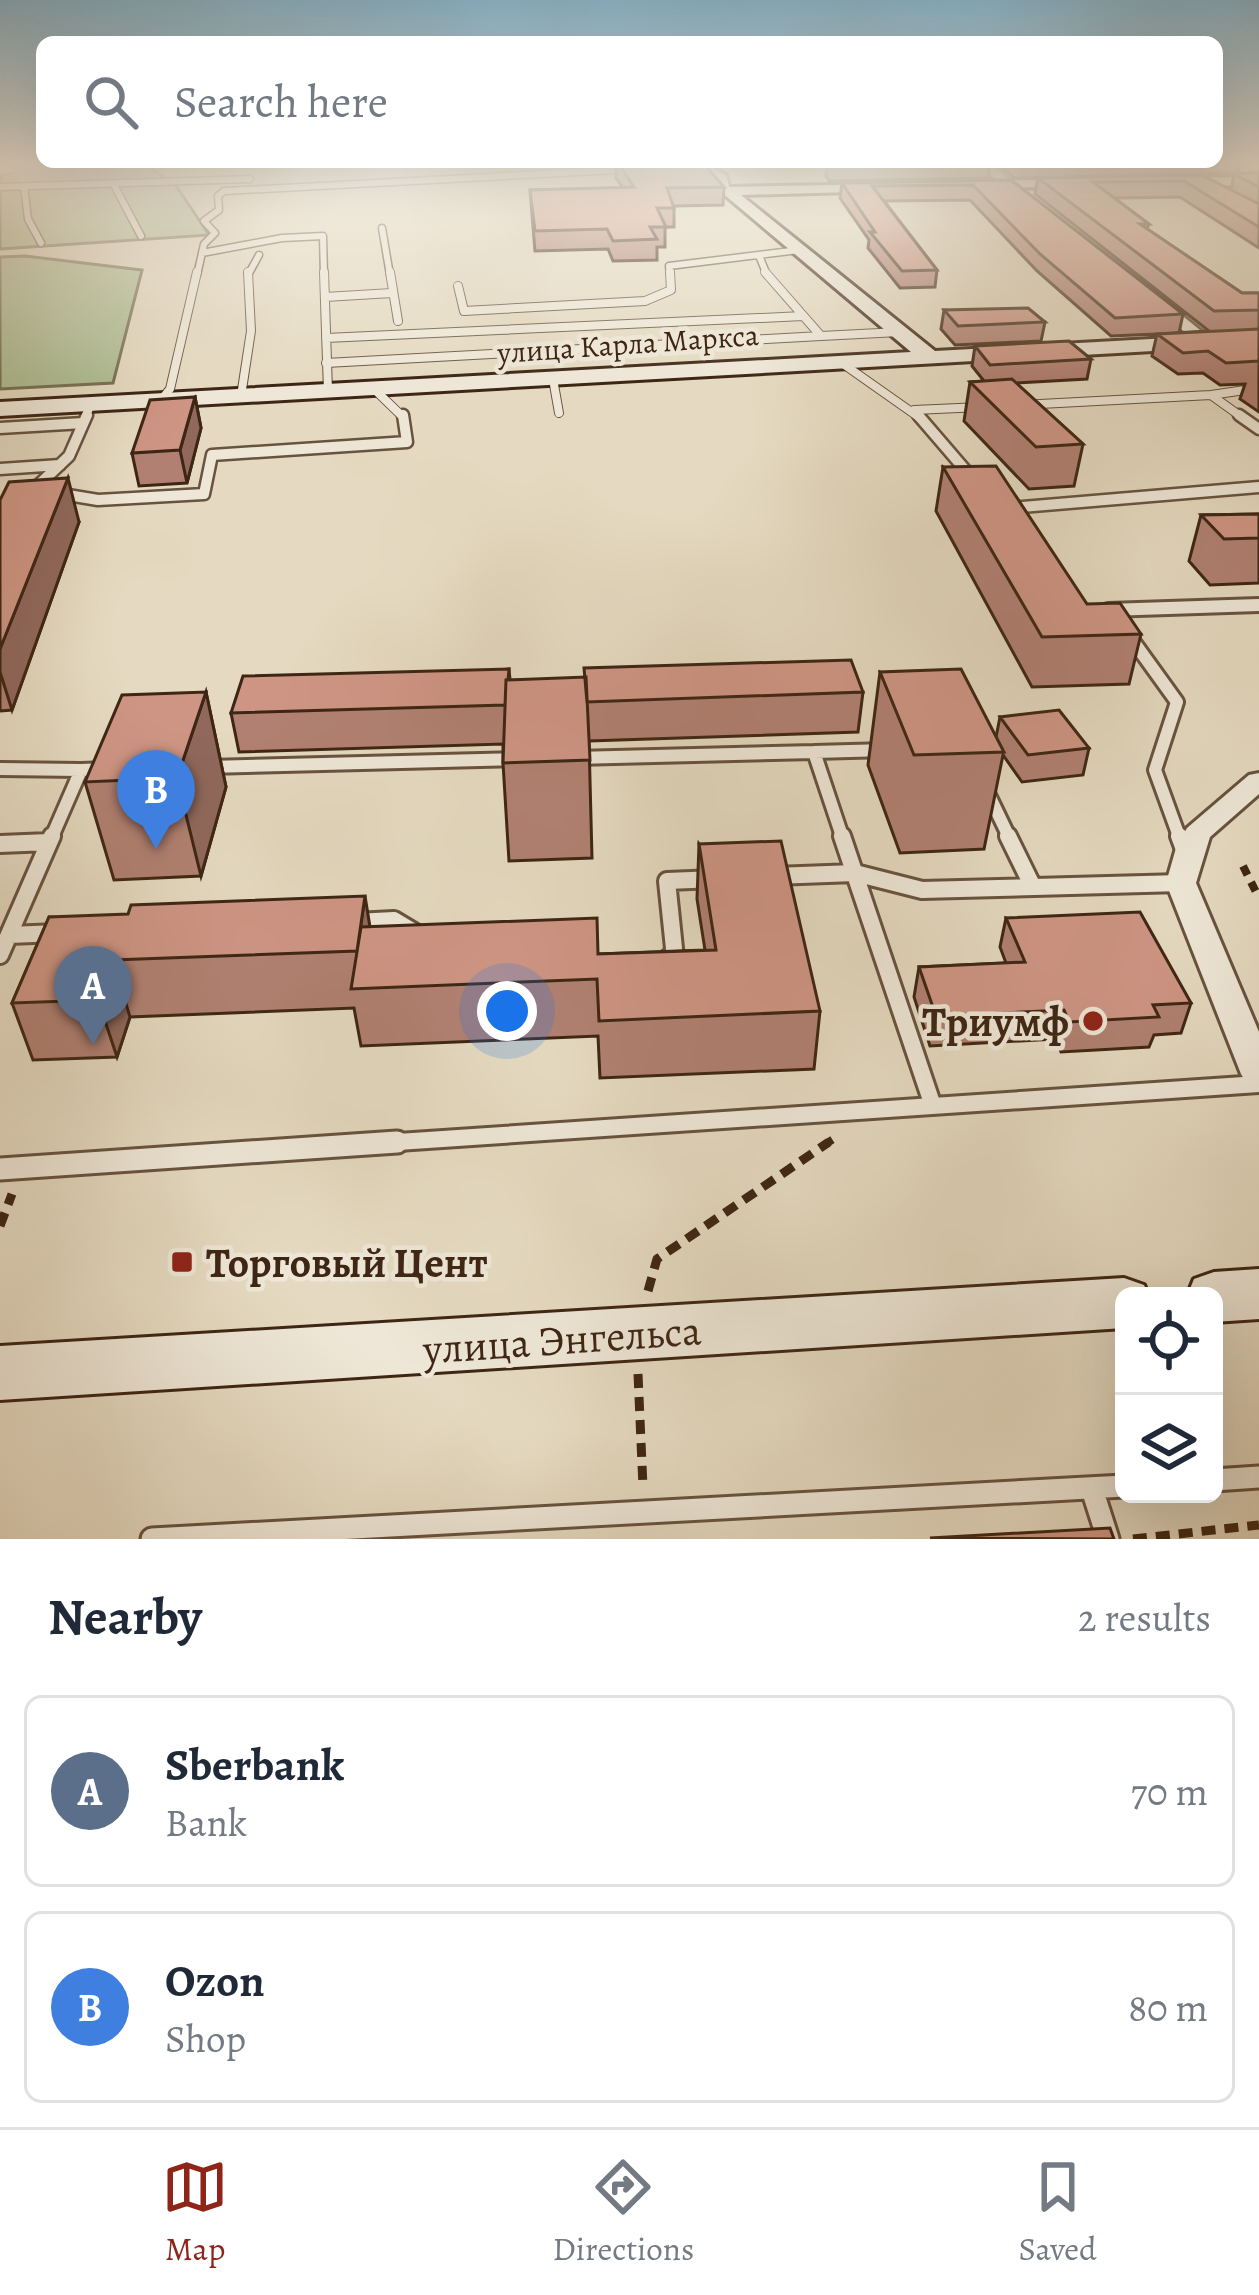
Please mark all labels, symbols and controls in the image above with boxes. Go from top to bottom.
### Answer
search box [36,36,1223,168]
icon: search [78,69,144,135]
text: Search here [174,71,388,133]
street label: улица Карла Маркса [495,315,760,373]
pin: B [117,750,195,849]
pin: A [54,946,132,1045]
your location [477,981,537,1041]
place label: Триумф [922,993,1069,1050]
marker: Триумф [1080,1008,1106,1034]
place label: Торговый Цент [206,1234,488,1291]
marker: Торговый Цент [169,1249,195,1275]
map controls [1115,1287,1223,1503]
button: locate [1115,1287,1223,1395]
street label: улица Энгельса [420,1301,704,1378]
button: layers [1115,1395,1223,1503]
text: Nearby [48,1582,202,1652]
text: 2 results [1078,1591,1211,1644]
text: Sberbank [165,1734,344,1796]
text: A [78,1765,102,1818]
text: 70 m [1131,1765,1208,1818]
text: Bank [165,1796,247,1849]
text: Ozon [165,1950,265,2012]
text: B [78,1981,102,2034]
text: 80 m [1128,1981,1208,2034]
text: Shop [165,2012,246,2065]
tab: Map [162,2154,228,2271]
tab: Directions [553,2154,694,2271]
tab: Saved [1019,2154,1097,2271]

